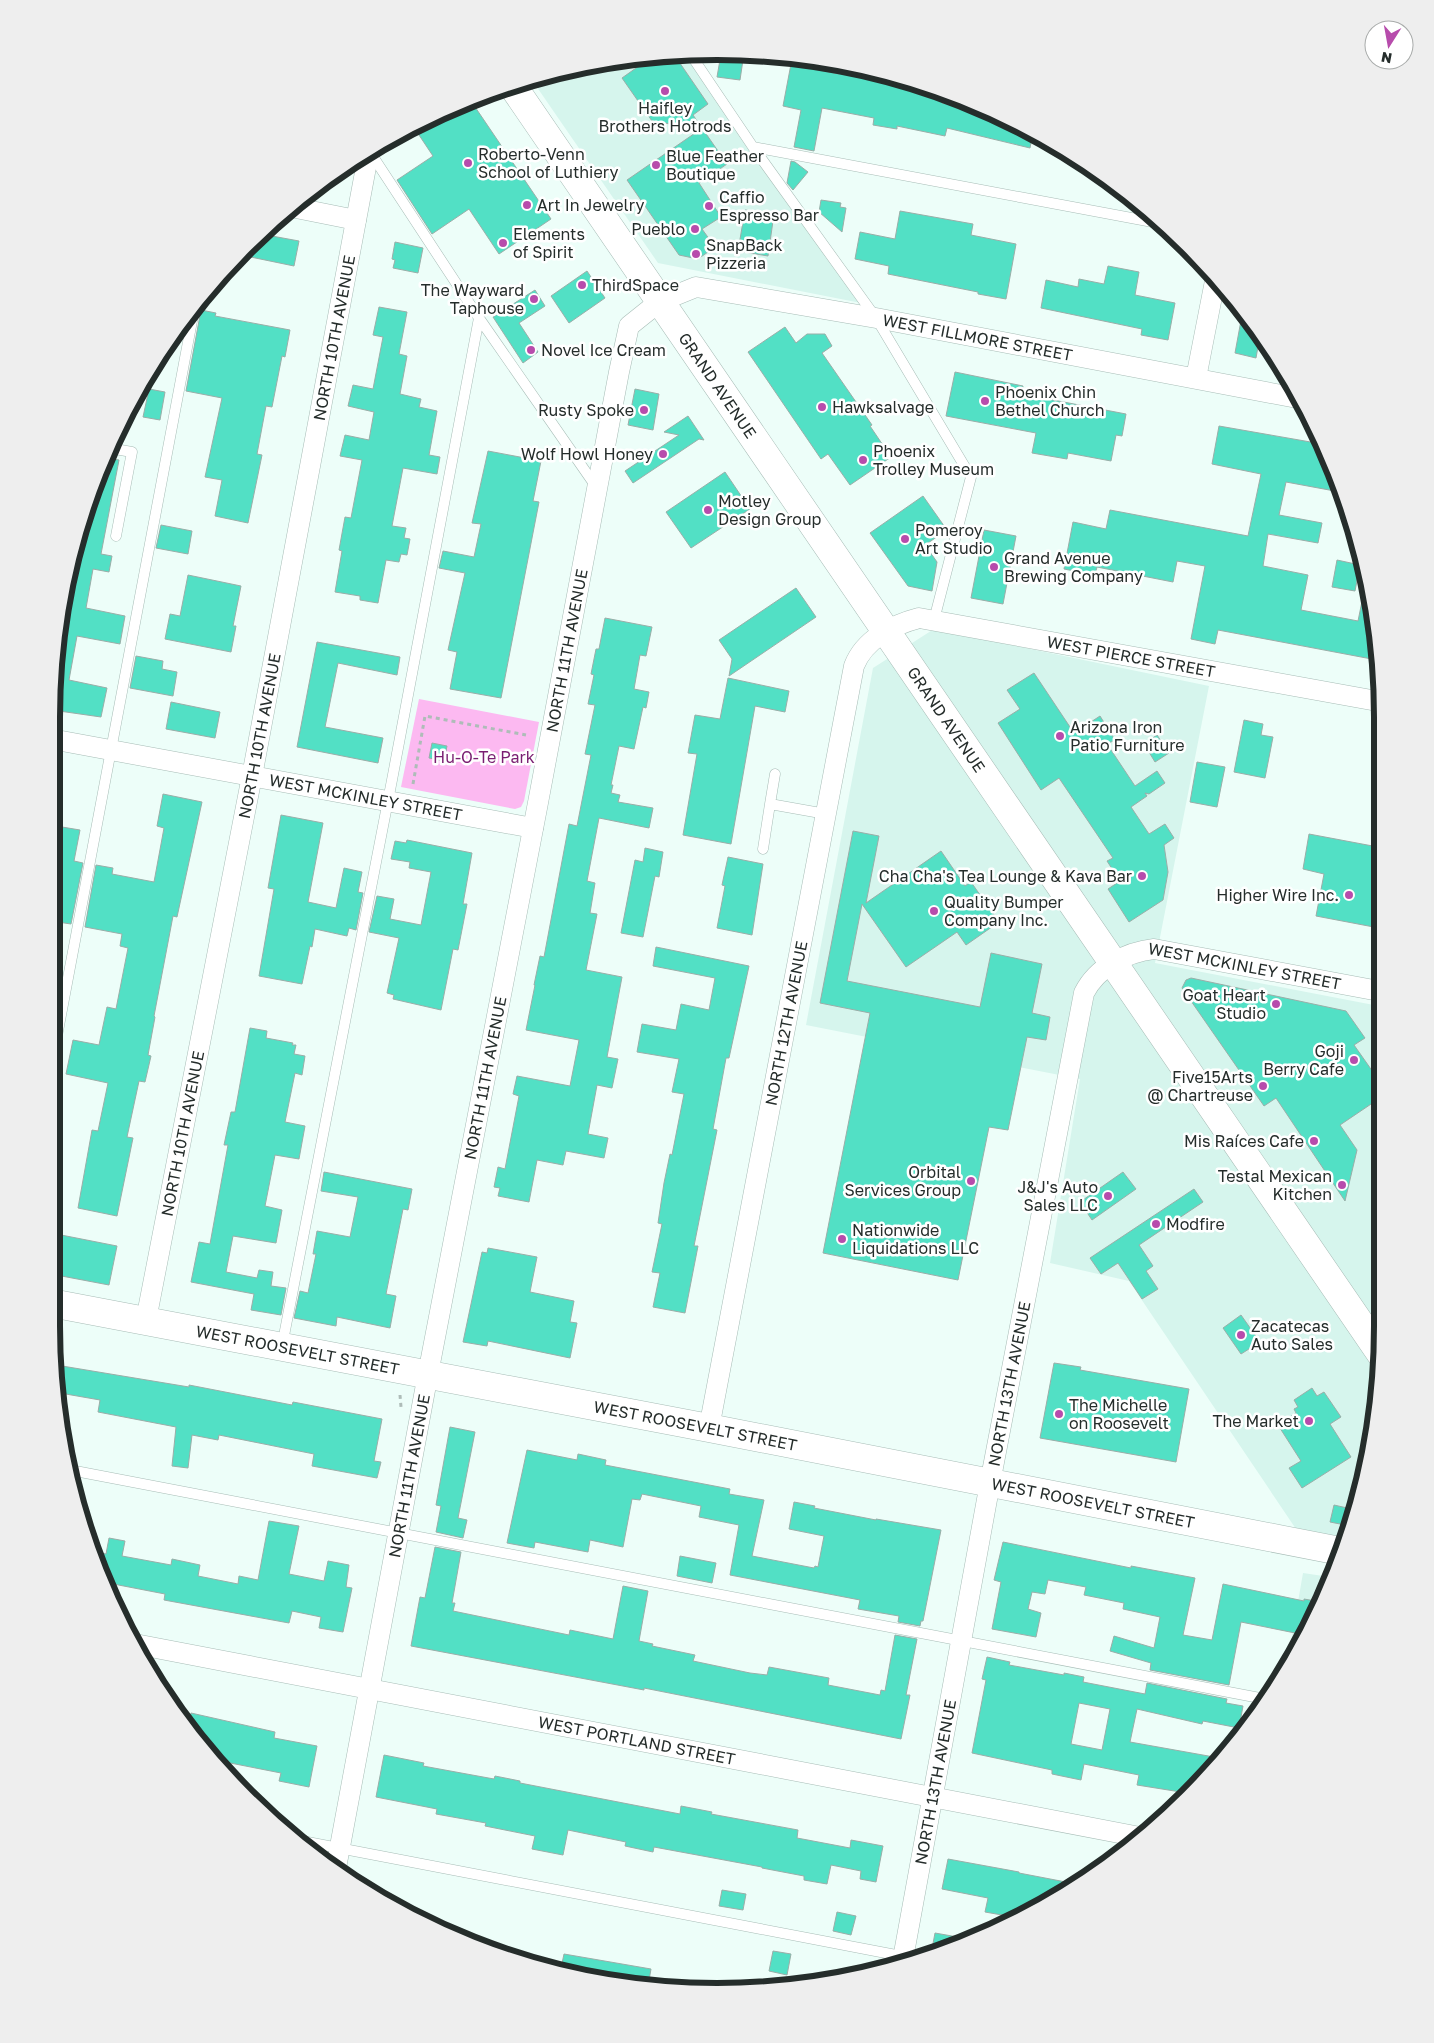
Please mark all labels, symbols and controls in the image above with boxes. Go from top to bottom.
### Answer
north arrow [1364,20,1414,70]
text: N [1380,49,1393,68]
marker: Haifley Brothers Hotrods [659,85,671,97]
place label: Haifley Brothers Hotrods [599,98,731,136]
place label: Roberto-Venn School of Luthiery [478,144,618,182]
place label: Blue Feather Boutique [666,146,764,184]
marker: Roberto-Venn School of Luthiery [462,157,474,169]
marker: Blue Feather Boutique [650,159,662,171]
place label: Caffio Espresso Bar [719,187,819,225]
place label: Art In Jewelry [537,195,644,215]
marker: Art In Jewelry [521,199,533,211]
marker: Caffio Espresso Bar [703,200,715,212]
place label: Pueblo [631,219,685,239]
marker: Pueblo [689,223,701,235]
place label: Elements of Spirit [513,224,585,262]
place label: SnapBack Pizzeria [706,235,782,273]
marker: Elements of Spirit [497,237,509,249]
marker: SnapBack Pizzeria [690,248,702,260]
street label: NORTH 10TH AVENUE [309,253,359,422]
place label: ThirdSpace [592,275,679,295]
marker: ThirdSpace [576,279,588,291]
place label: The Wayward Taphouse [421,280,524,318]
marker: The Wayward Taphouse [528,293,540,305]
street label: WEST FILLMORE STREET [881,309,1074,365]
street label: GRAND AVENUE [674,329,761,442]
place label: Novel Ice Cream [541,340,666,360]
marker: Novel Ice Cream [525,344,537,356]
place label: Phoenix Chin Bethel Church [995,382,1105,420]
marker: Phoenix Chin Bethel Church [979,395,991,407]
place label: Hawksalvage [832,397,934,417]
place label: Rusty Spoke [538,400,634,420]
marker: Hawksalvage [816,401,828,413]
marker: Rusty Spoke [638,404,650,416]
place label: Phoenix Trolley Museum [873,441,994,479]
place label: Wolf Howl Honey [521,444,653,464]
marker: Wolf Howl Honey [657,448,669,460]
marker: Phoenix Trolley Museum [857,454,869,466]
place label: Motley Design Group [718,491,822,529]
marker: Motley Design Group [702,504,714,516]
place label: Pomeroy Art Studio [915,520,992,558]
marker: Pomeroy Art Studio [899,533,911,545]
place label: Grand Avenue Brewing Company [1004,548,1143,586]
marker: Grand Avenue Brewing Company [988,561,1000,573]
street label: NORTH 11TH AVENUE [541,567,592,734]
street label: WEST PIERCE STREET [1045,631,1217,681]
street label: NORTH 10TH AVENUE [234,651,285,820]
street label: GRAND AVENUE [903,663,990,776]
place label: Arizona Iron Patio Furniture [1070,717,1185,755]
marker: Arizona Iron Patio Furniture [1054,730,1066,742]
park label: Hu-O-Te Park [433,747,535,767]
street label: WEST MCKINLEY STREET [268,769,464,825]
place label: Cha Cha's Tea Lounge & Kava Bar [879,866,1132,886]
marker: Cha Cha's Tea Lounge & Kava Bar [1136,870,1148,882]
place label: Higher Wire Inc. [1216,885,1339,905]
marker: Higher Wire Inc. [1343,889,1355,901]
place label: Quality Bumper Company Inc. [944,892,1064,930]
marker: Quality Bumper Company Inc. [928,905,940,917]
street label: WEST MCKINLEY STREET [1146,938,1343,994]
street label: NORTH 12TH AVENUE [761,939,811,1107]
place label: Goat Heart Studio [1182,985,1266,1023]
street label: NORTH 11TH AVENUE [460,995,511,1161]
marker: Goat Heart Studio [1270,998,1282,1010]
place label: Goji Berry Cafe [1263,1041,1344,1079]
street label: NORTH 10TH AVENUE [156,1049,208,1218]
marker: Goji Berry Cafe [1348,1054,1360,1066]
place label: Five15Arts @ Chartreuse [1147,1067,1253,1105]
marker: Five15Arts @ Chartreuse [1257,1080,1269,1092]
place label: Mis Raíces Cafe [1184,1131,1304,1151]
marker: Mis Raíces Cafe [1308,1135,1320,1147]
place label: Orbital Services Group [845,1162,961,1200]
place label: Testal Mexican Kitchen [1218,1166,1332,1204]
marker: Orbital Services Group [965,1175,977,1187]
place label: J&J's Auto Sales LLC [1017,1177,1098,1215]
marker: Testal Mexican Kitchen [1336,1179,1348,1191]
marker: J&J's Auto Sales LLC [1102,1190,1114,1202]
place label: Modfire [1166,1214,1225,1234]
marker: Modfire [1150,1218,1162,1230]
place label: Nationwide Liquidations LLC [852,1220,979,1258]
marker: Nationwide Liquidations LLC [836,1233,848,1245]
street label: NORTH 13TH AVENUE [983,1300,1035,1468]
place label: Zacatecas Auto Sales [1251,1316,1333,1354]
street label: WEST ROOSEVELT STREET [194,1321,401,1379]
marker: Zacatecas Auto Sales [1235,1329,1247,1341]
street label: NORTH 11TH AVENUE [384,1392,434,1559]
place label: The Michelle on Roosevelt [1069,1395,1169,1433]
street label: WEST ROOSEVELT STREET [592,1396,799,1455]
marker: The Michelle on Roosevelt [1053,1408,1065,1420]
place label: The Market [1213,1411,1299,1431]
marker: The Market [1303,1415,1315,1427]
street label: WEST ROOSEVELT STREET [990,1473,1196,1532]
street label: NORTH 13TH AVENUE [910,1698,960,1866]
street label: WEST PORTLAND STREET [537,1712,737,1769]

